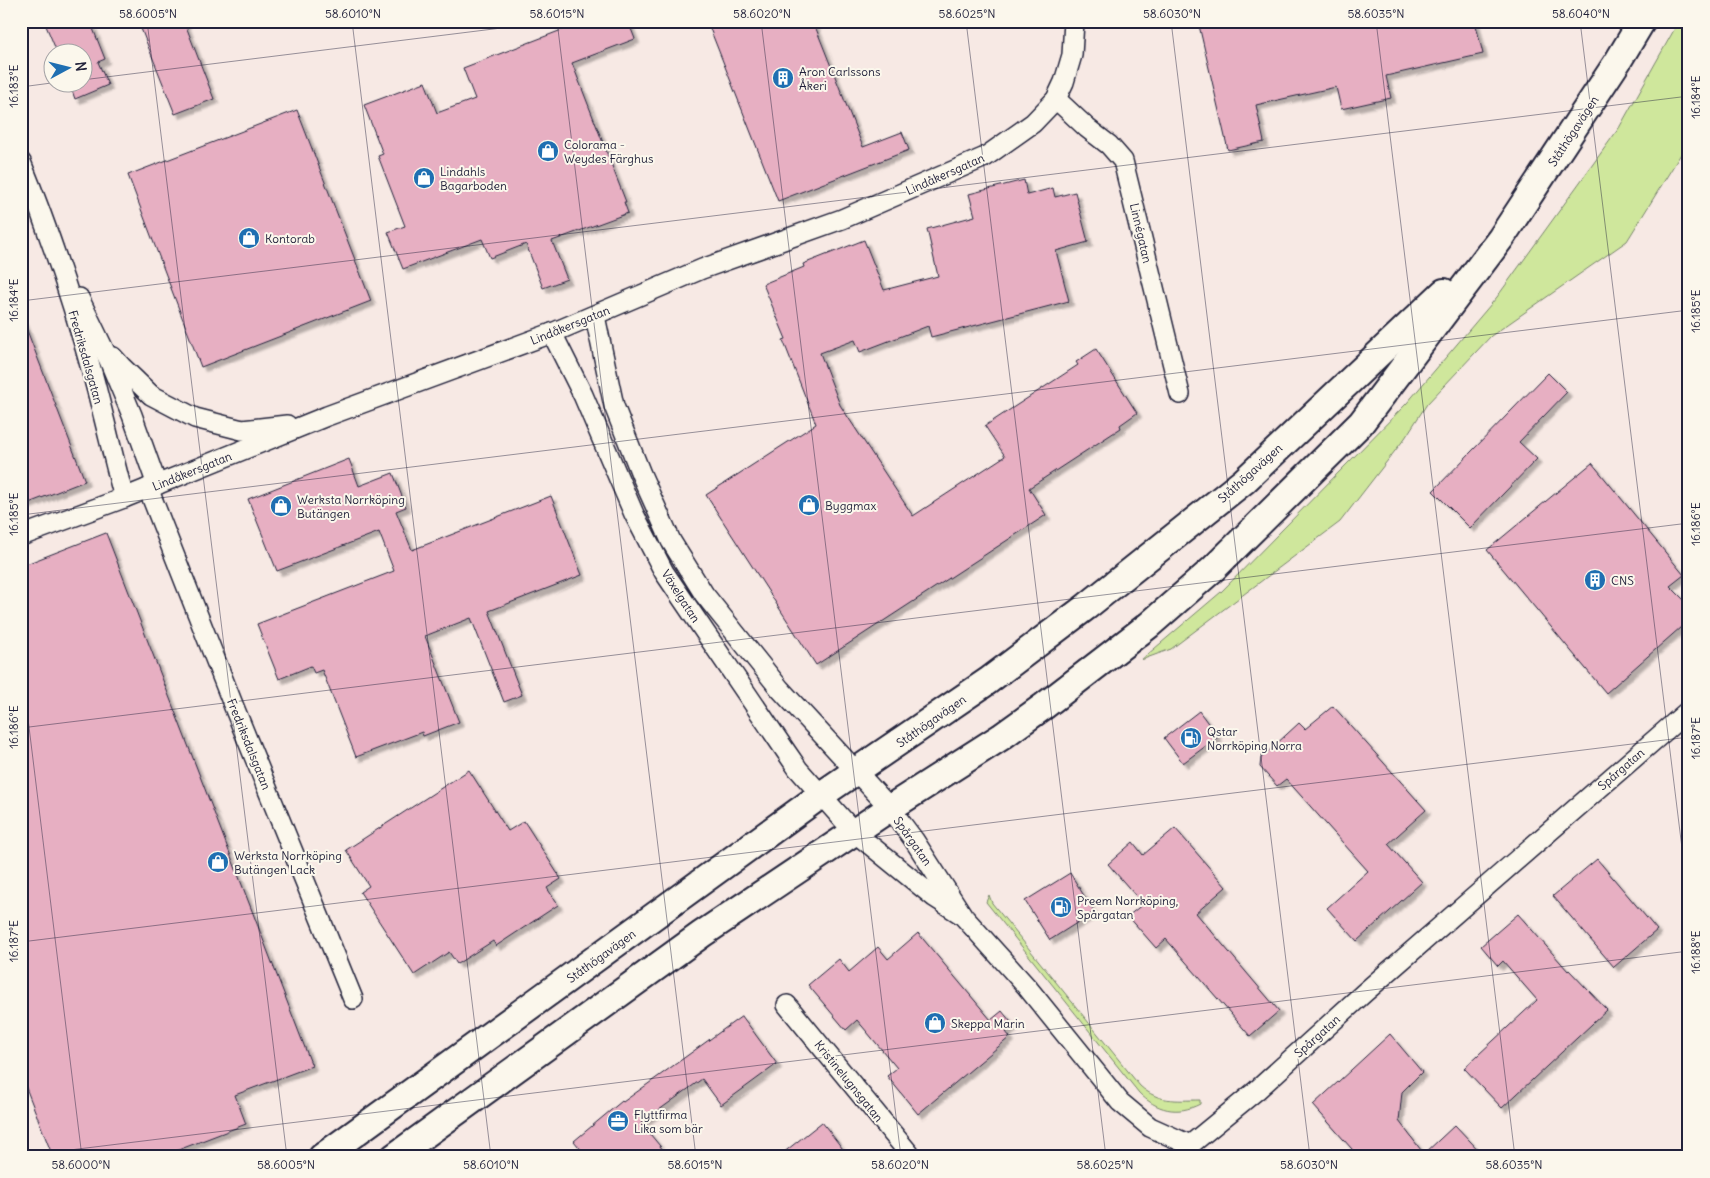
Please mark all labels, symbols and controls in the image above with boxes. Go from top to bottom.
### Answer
text: 58.6005°N [119,6,177,21]
text: 58.6010°N [325,6,381,21]
text: 58.6015°N [529,6,585,21]
text: 58.6020°N [733,6,791,21]
text: 58.6025°N [939,6,995,21]
text: 58.6030°N [1143,6,1201,21]
text: 58.6035°N [1347,6,1405,21]
text: 58.6040°N [1552,6,1610,21]
north arrow [42,42,92,92]
text: N [71,61,90,72]
text: 16.183°E [6,64,21,108]
place label: Aron Carlssons Åkeri [799,64,880,93]
building icon: Aron Carlssons Åkeri [771,66,795,90]
text: 16.184°E [1688,75,1703,119]
street label: Ståthögavägen [1545,93,1601,169]
place label: Colorama - Weydes Färghus [564,137,653,166]
shop icon: Colorama - Weydes Färghus [536,139,560,163]
street label: Lindåkersgatan [903,150,987,198]
place label: Lindahls Bagarboden [440,164,507,193]
shop icon: Lindahls Bagarboden [412,166,436,190]
street label: Linnégatan [1127,202,1155,264]
shop icon: Kontorab [237,226,261,250]
place label: Kontorab [265,231,315,246]
text: 16.184°E [6,278,21,322]
text: 16.185°E [1688,289,1703,333]
street label: Lindåkersgatan [528,302,612,348]
street label: Fredriksdalsgatan [65,308,107,406]
street label: Ståthögavägen [1215,440,1285,506]
street label: Lindåkersgatan [150,448,234,494]
text: 16.185°E [6,492,21,536]
place label: Werksta Norrköping Butängen [297,492,405,521]
shop icon: Byggmax [797,493,821,517]
shop icon: Werksta Norrköping Butängen [269,494,293,518]
place label: Byggmax [825,498,876,513]
text: 16.186°E [1688,502,1703,546]
street label: Växelgatan [658,567,704,625]
building icon: CNS [1583,568,1607,592]
place label: CNS [1611,573,1634,588]
street label: Ståthögavägen [893,692,969,750]
street label: Fredriksdalsgatan [224,696,274,792]
text: 16.186°E [6,705,21,749]
text: 16.187°E [1688,717,1703,759]
place label: Qstar Norrköping Norra [1207,724,1302,753]
fuel station icon: Qstar Norrköping Norra [1179,726,1203,750]
street label: Spårgatan [1595,745,1647,793]
street label: Spårgatan [891,814,935,868]
place label: Werksta Norrköping Butängen Lack [234,848,342,877]
shop icon: Werksta Norrköping Butängen Lack [206,850,230,874]
place label: Preem Norrköping, Spårgatan [1077,893,1178,922]
fuel station icon: Preem Norrköping, Spårgatan [1049,895,1073,919]
text: 16.187°E [6,920,21,962]
street label: Ståthögavägen [564,926,638,986]
text: 16.188°E [1688,930,1703,974]
shop icon: Skeppa Marin [923,1011,947,1035]
street label: Spårgatan [1291,1011,1343,1060]
place label: Skeppa Marin [951,1016,1025,1031]
street label: Kristinelugnsgatan [811,1037,887,1125]
place label: Flyttfirma Lika som bär [634,1107,703,1136]
office icon: Flyttfirma Lika som bär [606,1109,630,1133]
text: 58.6000°N [51,1157,111,1172]
text: 58.6005°N [257,1157,315,1172]
text: 58.6010°N [463,1157,519,1172]
text: 58.6015°N [667,1157,723,1172]
text: 58.6020°N [871,1157,929,1172]
text: 58.6025°N [1077,1157,1133,1172]
text: 58.6030°N [1280,1157,1338,1172]
text: 58.6035°N [1485,1157,1543,1172]

